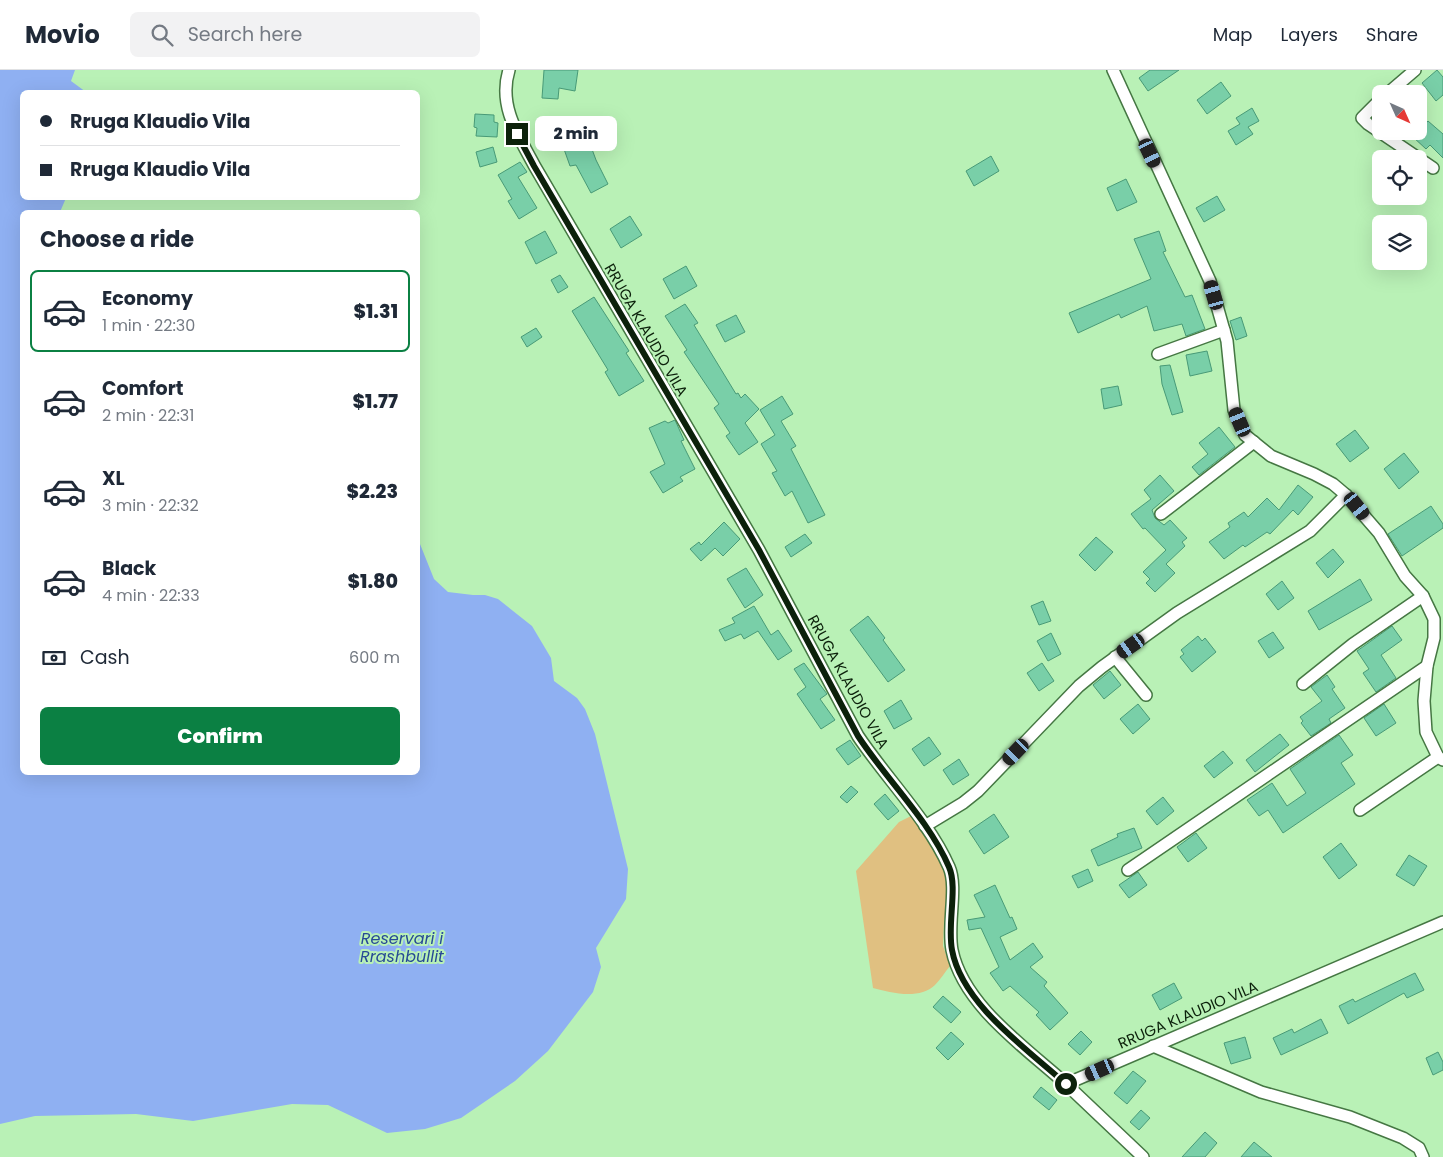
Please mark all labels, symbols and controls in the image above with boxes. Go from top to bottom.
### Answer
search box [130,12,480,57]
text: Movio [25,18,100,51]
icon: search [148,21,176,49]
text: Search here [188,21,302,48]
text: Map [1213,22,1253,47]
text: Layers [1281,22,1338,47]
text: Share [1366,22,1418,47]
north arrow [1372,85,1428,140]
map controls [1372,85,1427,270]
text: Rruga Klaudio Vila [70,108,250,135]
callout: 2 min [534,116,617,152]
text: 2 min [553,122,599,145]
route end [506,123,528,145]
car [1136,136,1163,170]
button: locate [1372,150,1427,205]
text: Rruga Klaudio Vila [70,156,250,183]
button: layers [1372,215,1427,270]
text: Choose a ride [40,224,194,255]
street label: RRUGA KLAUDIO VILA [600,259,693,400]
car [1202,279,1225,311]
text: Economy [102,285,193,312]
icon: car [42,289,87,334]
text: $1.31 [353,298,398,325]
text: 1 min · 22:30 [102,314,195,337]
text: Comfort [102,375,184,402]
icon: car [42,379,87,424]
text: $1.77 [352,388,398,415]
text: 2 min · 22:31 [102,404,194,427]
car [1227,405,1252,439]
text: XL [102,465,125,492]
icon: car [42,469,87,514]
text: $2.23 [347,478,398,505]
car [1341,490,1372,522]
text: 3 min · 22:32 [102,494,199,517]
text: Black [102,555,156,582]
icon: car [42,559,87,604]
text: $1.80 [347,568,398,595]
text: 4 min · 22:33 [102,584,200,607]
street label: RRUGA KLAUDIO VILA [803,611,894,753]
car [1114,631,1147,661]
icon: cash [40,644,68,672]
text: Cash [80,644,130,671]
text: 600 m [349,646,400,669]
button: Confirm [40,707,400,765]
car [1000,736,1031,768]
water label: Reservari i Rrashbullit [360,927,445,968]
street label: RRUGA KLAUDIO VILA [1114,975,1261,1054]
car [1083,1057,1116,1083]
route start [1055,1073,1077,1095]

